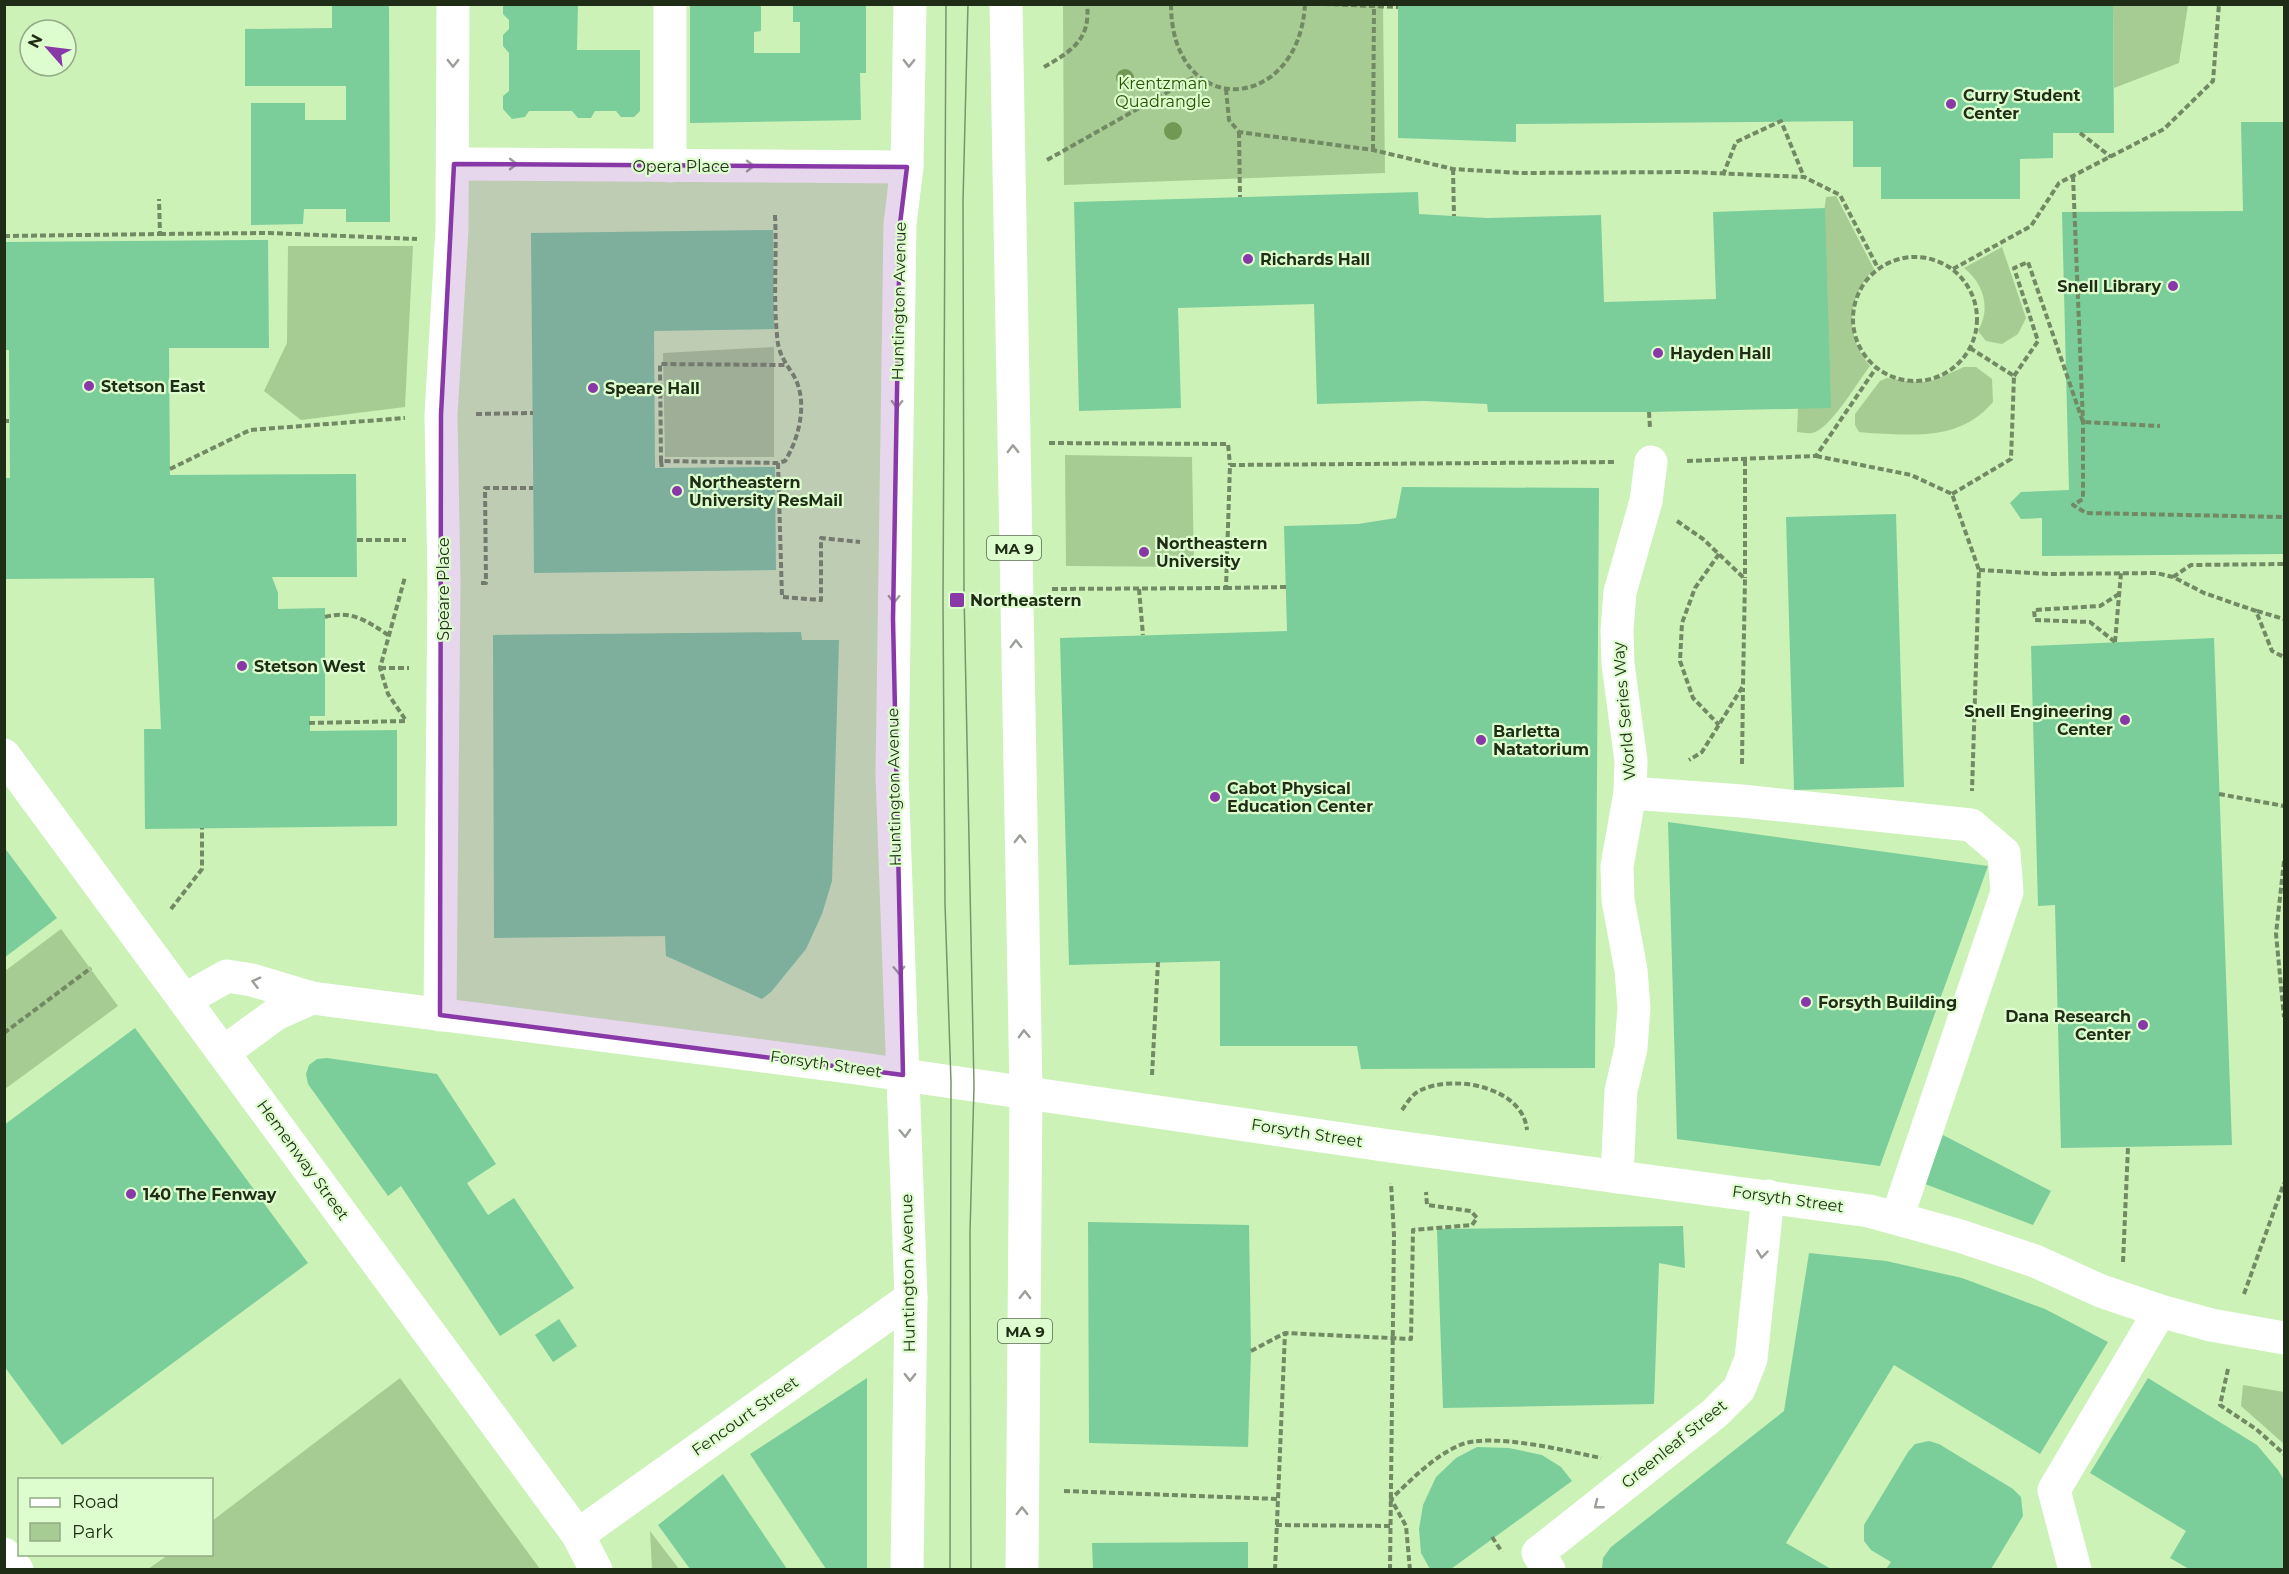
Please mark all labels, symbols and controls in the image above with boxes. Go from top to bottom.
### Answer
north arrow [18,18,78,78]
text: N [24,31,47,51]
one-way arrow [447,58,459,67]
one-way arrow [903,58,915,67]
park label: Krentzman Quadrangle [1115,74,1211,111]
place label: Curry Student Center [1963,86,2081,123]
marker: Curry Student Center [1944,97,1958,111]
street label: Opera Place [632,157,730,176]
one-way arrow [508,158,517,170]
one-way arrow [745,160,754,172]
street label: Huntington Avenue [888,221,910,381]
place label: Richards Hall [1260,250,1370,269]
marker: Richards Hall [1241,252,1255,266]
place label: Snell Library [2057,277,2161,296]
marker: Snell Library [2166,279,2180,293]
place label: Hayden Hall [1670,344,1771,363]
marker: Hayden Hall [1651,346,1665,360]
place label: Stetson East [101,377,206,396]
marker: Stetson East [82,379,96,393]
place label: Speare Hall [605,379,700,398]
marker: Speare Hall [586,381,600,395]
one-way arrow [891,400,903,409]
one-way arrow [1007,444,1019,453]
place label: Northeastern University ResMail [689,473,843,510]
marker: Northeastern University ResMail [670,484,684,498]
place label: Northeastern University [1156,534,1268,571]
road number: MA 9 [987,536,1041,560]
street label: Speare Place [434,537,453,641]
marker: Northeastern University [1137,545,1151,559]
marker: Northeastern [948,591,966,609]
place label: Northeastern [970,591,1082,610]
one-way arrow [887,595,900,604]
one-way arrow [1010,639,1022,648]
street label: World Series Way [1608,641,1640,781]
place label: Stetson West [254,657,366,676]
marker: Stetson West [235,659,249,673]
place label: Snell Engineering Center [1964,702,2113,739]
street label: Huntington Avenue [883,707,905,867]
marker: Snell Engineering Center [2118,713,2132,727]
place label: Barletta Natatorium [1493,722,1589,759]
marker: Barletta Natatorium [1474,733,1488,747]
place label: Cabot Physical Education Center [1227,779,1373,816]
marker: Cabot Physical Education Center [1208,790,1222,804]
one-way arrow [1014,834,1026,843]
one-way arrow [893,965,905,974]
one-way arrow [251,976,261,989]
place label: Forsyth Building [1818,993,1957,1012]
marker: Forsyth Building [1799,995,1813,1009]
place label: Dana Research Center [2005,1007,2131,1044]
marker: Dana Research Center [2136,1018,2150,1032]
one-way arrow [1018,1029,1030,1038]
street label: Forsyth Street [769,1047,884,1081]
street label: Hemenway Street [253,1096,353,1224]
street label: Forsyth Street [1250,1115,1365,1151]
one-way arrow [898,1129,911,1138]
street label: Forsyth Street [1731,1182,1846,1216]
place label: 140 The Fenway [143,1185,277,1204]
marker: 140 The Fenway [124,1187,138,1201]
street label: Huntington Avenue [897,1193,919,1353]
one-way arrow [1756,1249,1769,1258]
one-way arrow [1019,1291,1031,1300]
road number: MA 9 [998,1319,1052,1343]
street label: Fencourt Street [688,1372,802,1460]
one-way arrow [904,1373,916,1382]
street label: Greenleaf Street [1618,1395,1731,1492]
legend [18,1478,213,1556]
text: Road [72,1491,119,1513]
one-way arrow [1594,1498,1605,1509]
one-way arrow [1016,1507,1028,1516]
text: Park [72,1521,113,1543]

